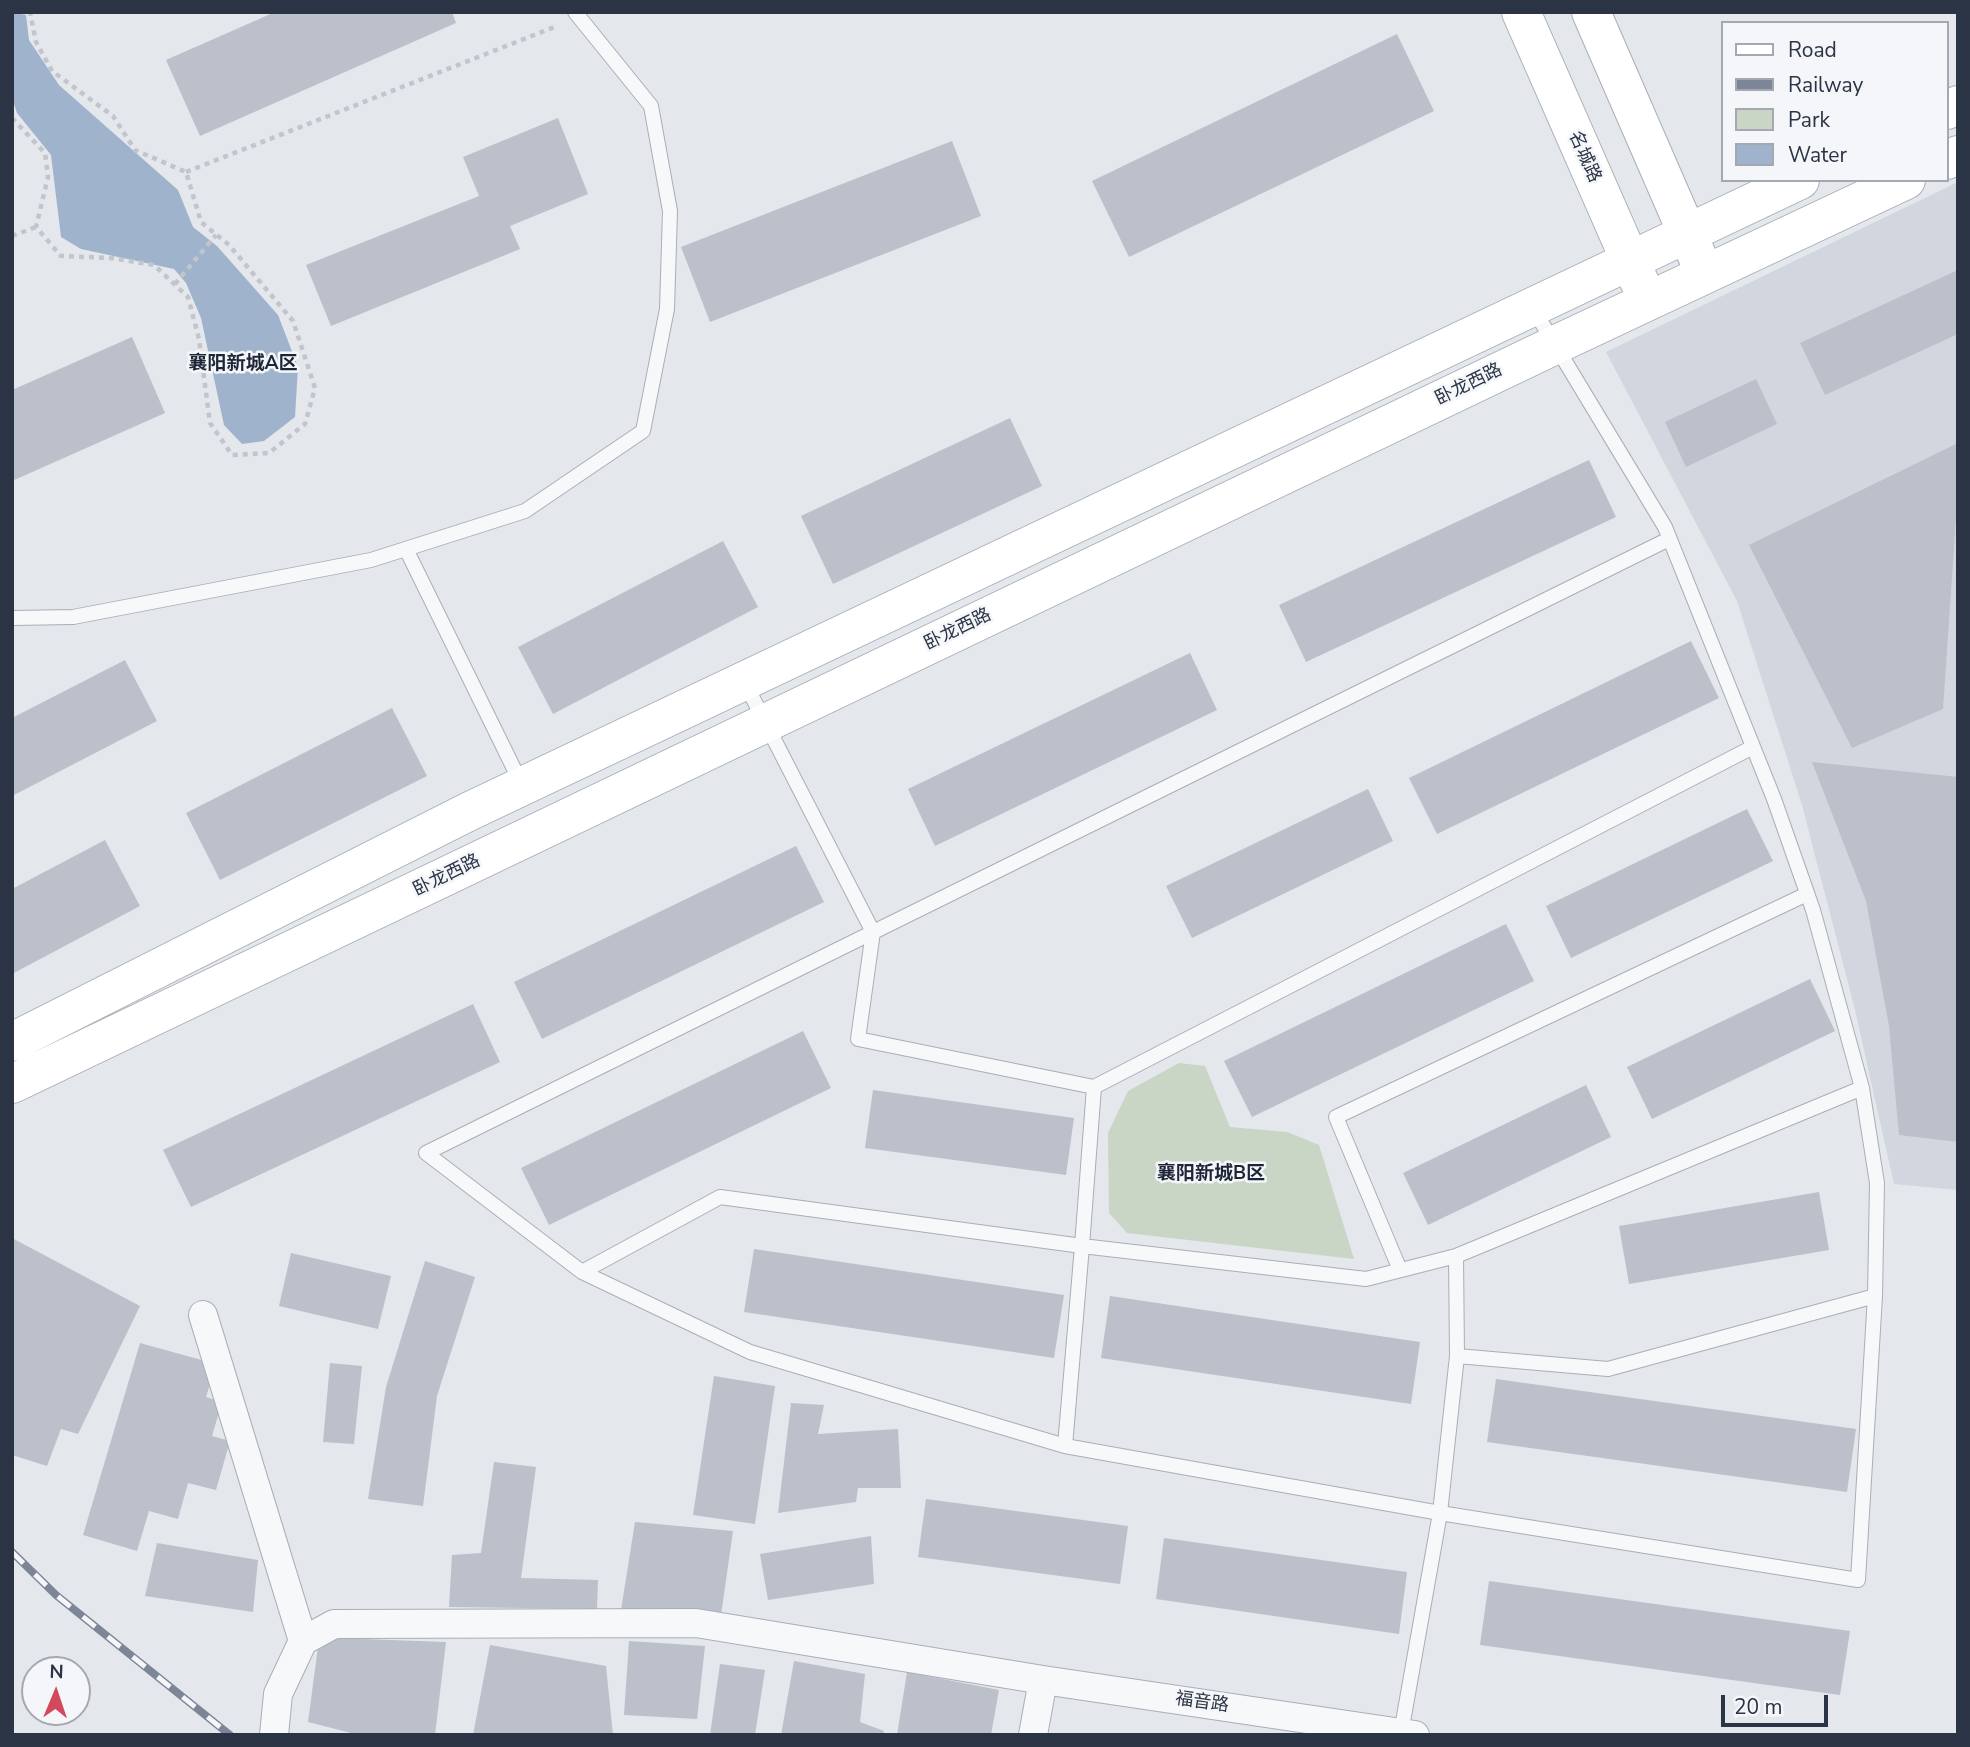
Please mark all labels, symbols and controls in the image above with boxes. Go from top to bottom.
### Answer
legend [1722,21,1949,182]
text: Road [1788,36,1837,64]
text: Railway [1788,71,1863,99]
text: Park [1788,106,1830,134]
street label: 名城路 [1563,128,1605,186]
text: Water [1788,141,1847,169]
district label: 襄阳新城A区 [188,353,298,375]
street label: 卧龙西路 [1432,360,1506,410]
street label: 卧龙西路 [921,605,995,655]
street label: 卧龙西路 [410,851,484,901]
district label: 襄阳新城B区 [1157,1163,1265,1185]
north arrow [21,1656,91,1726]
text: N [49,1659,64,1685]
scale bar [1725,1680,1832,1724]
street label: 福音路 [1174,1689,1230,1717]
text: 20 m [1734,1693,1783,1721]

